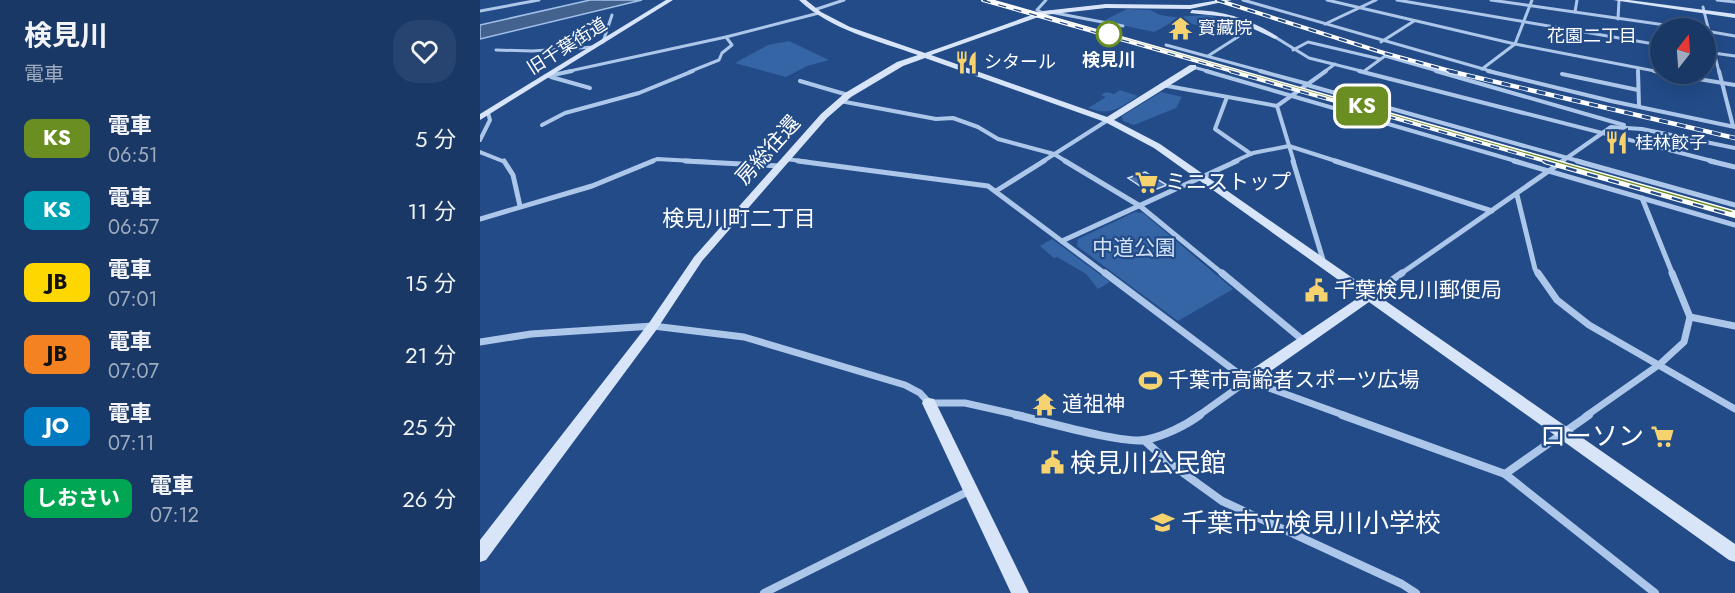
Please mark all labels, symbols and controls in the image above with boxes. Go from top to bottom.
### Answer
street label: 旧千葉街道 [522,11,612,81]
text: 検見川 [24,15,108,56]
temple icon: 寳藏院 [1167,15,1193,41]
place label: 寳藏院 [1198,15,1252,41]
north arrow [1650,18,1716,84]
map controls [1650,18,1716,84]
button: heart [393,20,456,83]
marker: 検見川 [1096,21,1122,47]
district label: 花園二丁目 [1547,23,1637,49]
place label: 検見川 [1082,47,1136,73]
restaurant icon: シタール [953,49,979,75]
place label: シタール [984,49,1056,75]
text: 電車 [24,60,64,89]
line badge: KS [1335,86,1389,126]
text: KS [1348,91,1376,121]
text: 電車 [108,109,152,141]
street label: 房総往還 [729,109,807,191]
text: KS [43,123,71,153]
text: 5 分 [415,123,456,155]
restaurant icon: 桂林餃子 [1604,130,1630,156]
place label: 桂林餃子 [1635,130,1707,156]
text: 06:51 [108,141,158,170]
place label: ミニストップ [1165,167,1291,197]
supermarket icon: ミニストップ [1134,169,1160,195]
text: 電車 [108,181,152,213]
text: KS [43,195,71,225]
text: 11 分 [408,195,456,227]
district label: 検見川町二丁目 [662,202,816,234]
text: 06:57 [108,213,159,242]
park label: 中道公園 [1092,233,1176,263]
text: 電車 [108,253,152,285]
text: JB [47,267,67,297]
text: 15 分 [405,267,456,299]
place label: 千葉検見川郵便局 [1334,275,1502,305]
public building icon: 千葉検見川郵便局 [1303,277,1329,303]
text: 07:01 [108,285,158,314]
text: 電車 [108,325,152,357]
text: JB [47,339,67,369]
text: 21 分 [405,339,456,371]
text: 07:07 [108,357,159,386]
place label: 千葉市高齢者スポーツ広場 [1168,365,1420,395]
sports icon: 千葉市高齢者スポーツ広場 [1137,367,1163,393]
place label: 道祖神 [1062,389,1125,419]
temple icon: 道祖神 [1031,391,1057,417]
text: 電車 [108,397,152,429]
text: JO [45,411,69,441]
text: 25 分 [402,411,456,443]
place label: ローソン [1540,417,1644,455]
supermarket icon: ローソン [1649,423,1675,449]
text: 07:11 [108,429,155,458]
place label: 検見川公民館 [1070,444,1226,482]
public building icon: 検見川公民館 [1039,450,1065,476]
text: 電車 [150,469,194,501]
text: しおさい [36,483,120,513]
text: 26 分 [402,483,456,515]
text: 07:12 [150,501,199,530]
place label: 千葉市立検見川小学校 [1181,504,1441,542]
school or university icon: 千葉市立検見川小学校 [1150,510,1176,536]

